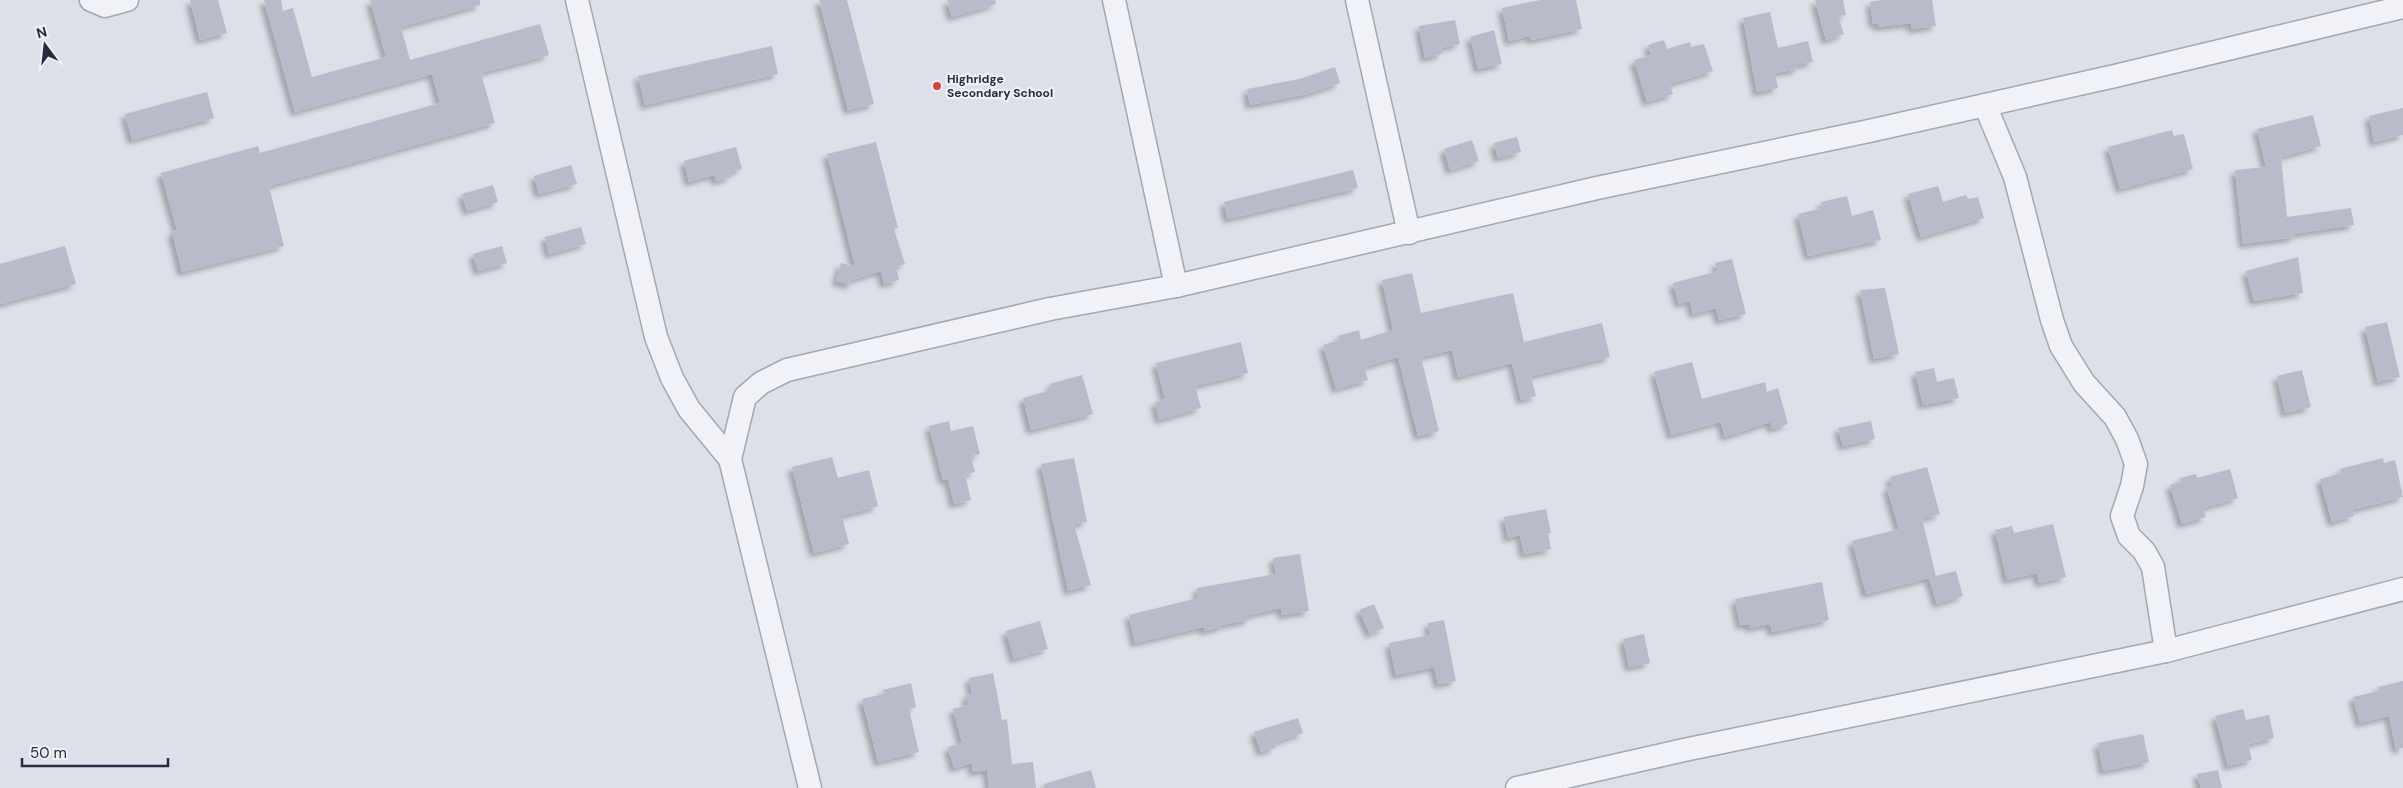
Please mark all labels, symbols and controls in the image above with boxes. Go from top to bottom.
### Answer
north arrow [20,20,70,70]
text: N [34,22,49,42]
place label: Highridge Secondary School [947,71,1053,101]
marker: Highridge Secondary School [931,80,943,92]
scale bar [22,736,169,768]
text: 50 m [30,743,67,763]

